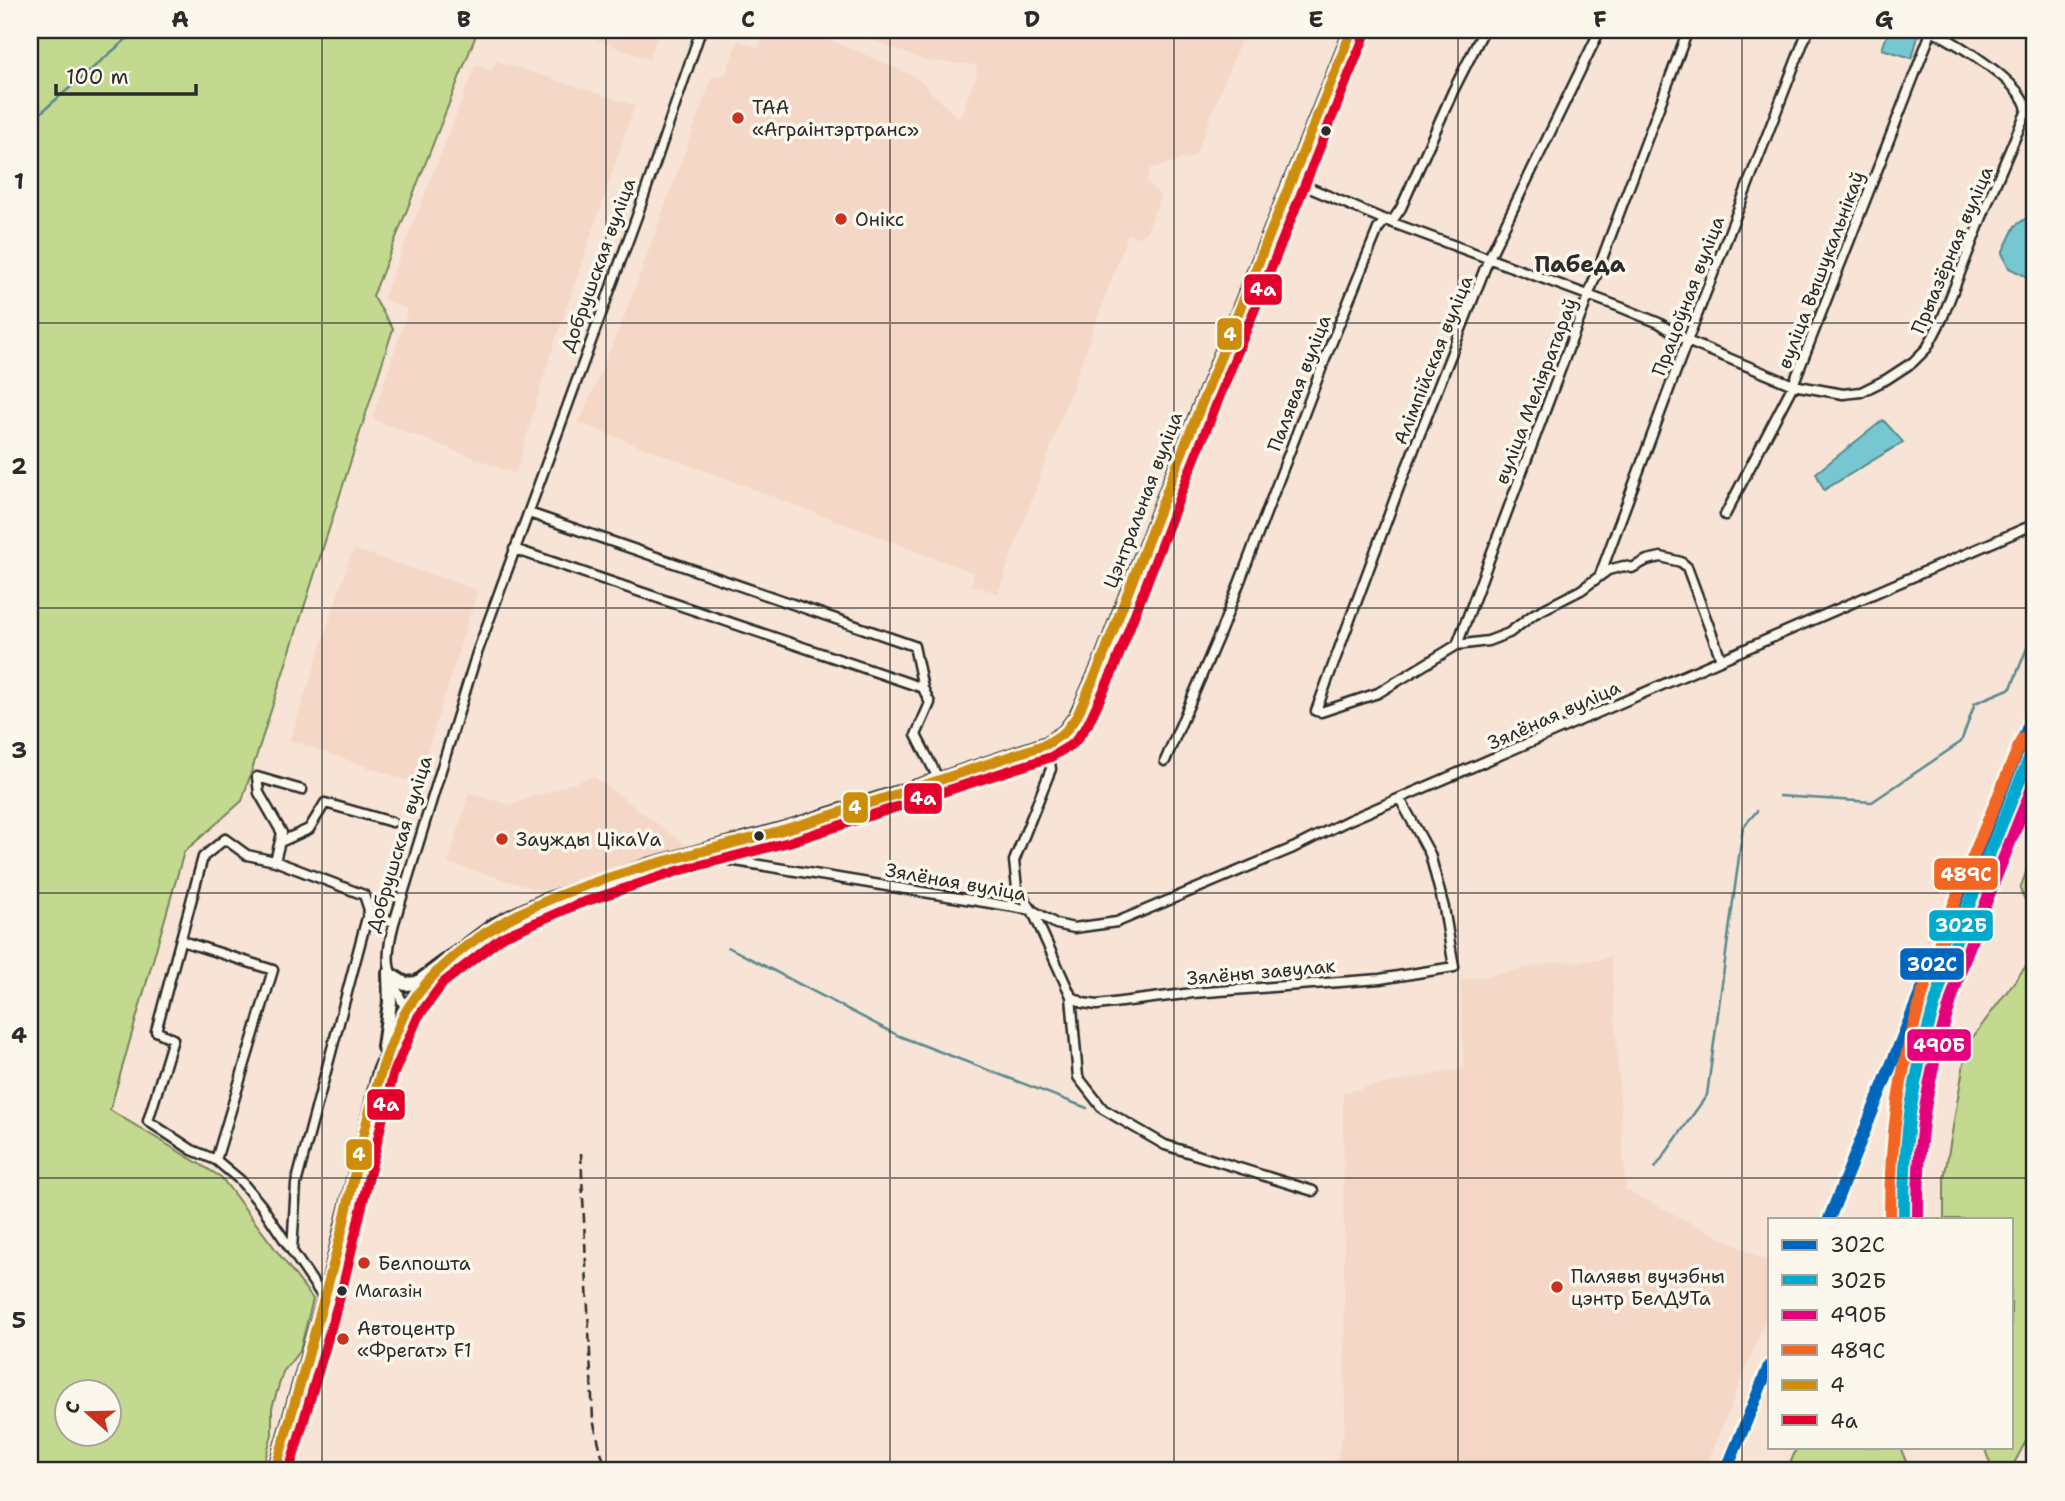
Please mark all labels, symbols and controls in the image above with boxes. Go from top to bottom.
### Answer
text: A [171,4,189,34]
text: B [457,4,471,34]
text: C [741,4,755,34]
text: D [1024,4,1040,34]
text: E [1308,4,1324,34]
text: F [1593,4,1607,34]
text: G [1875,4,1894,34]
scale bar [56,52,196,96]
text: 100 m [66,63,129,91]
place label: ТАА «Аграінтэртранс» [752,95,919,142]
marker: ТАА «Аграінтэртранс» [730,110,746,126]
unlabelled marker [1319,124,1333,138]
street label: Прыазёрная вуліца [1905,162,1999,338]
text: 1 [14,166,24,196]
street label: вуліца Вышукальнікаў [1772,168,1870,372]
street label: Добрушская вуліца [555,174,641,355]
place label: Онікс [855,207,904,232]
marker: Онікс [833,211,849,227]
street label: Працоўная вуліца [1646,212,1730,379]
district label: Пабеда [1534,249,1626,279]
street label: Алімпійская вуліца [1388,272,1478,448]
line badge: 4а [1243,273,1283,306]
text: 4а [1250,277,1276,302]
street label: вуліца Меліяратараў [1489,294,1583,488]
street label: Палявая вуліца [1261,311,1337,455]
line badge: 4 [1216,317,1243,351]
text: 4 [1223,322,1237,347]
street label: Цэнтральная вуліца [1098,408,1188,592]
text: 2 [11,451,27,481]
street label: Зялёная вуліца [1484,674,1625,755]
text: 3 [11,735,27,765]
street label: Добрушская вуліца [360,753,438,935]
line badge: 4а [903,782,943,815]
text: 4а [910,786,936,811]
line badge: 4 [842,791,869,824]
text: 4 [848,795,862,820]
place label: Заужды ЦікаVа [516,827,662,852]
unlabelled marker [752,829,766,843]
marker: Заужды ЦікаVа [494,831,510,847]
street label: Зялёная вуліца [883,857,1029,907]
line badge: 489С [1933,857,1999,891]
text: 489С [1940,862,1992,887]
line badge: 302Б [1928,909,1994,942]
text: 302Б [1935,913,1987,938]
line badge: 302С [1899,947,1965,981]
text: 302С [1907,952,1957,977]
street label: Зялёны завулак [1186,953,1336,991]
text: 4 [11,1020,27,1050]
line badge: 490Б [1906,1028,1972,1062]
text: 490Б [1913,1033,1965,1058]
line badge: 4а [366,1088,406,1121]
text: 4а [373,1092,399,1117]
line badge: 4 [345,1138,373,1171]
text: 4 [352,1142,366,1167]
legend [1768,1218,2012,1448]
text: 302С [1830,1231,1885,1259]
place label: Белпошта [378,1251,471,1276]
marker: Белпошта [356,1255,372,1271]
place label: Палявы вучэбны цэнтр БелДУТа [1571,1264,1725,1311]
text: 302Б [1830,1267,1886,1295]
marker: Палявы вучэбны цэнтр БелДУТа [1549,1279,1565,1295]
place label: Магазін [355,1280,422,1302]
marker: Магазін [335,1284,349,1298]
text: 490Б [1830,1301,1887,1329]
text: 5 [12,1305,26,1335]
place label: Автоцентр «Фрегат» F1 [357,1316,472,1363]
marker: Автоцентр «Фрегат» F1 [335,1331,351,1347]
text: 489С [1830,1337,1885,1365]
text: 4 [1830,1371,1845,1399]
north arrow [52,1378,122,1448]
text: С [59,1398,86,1417]
text: 4а [1830,1407,1858,1435]

